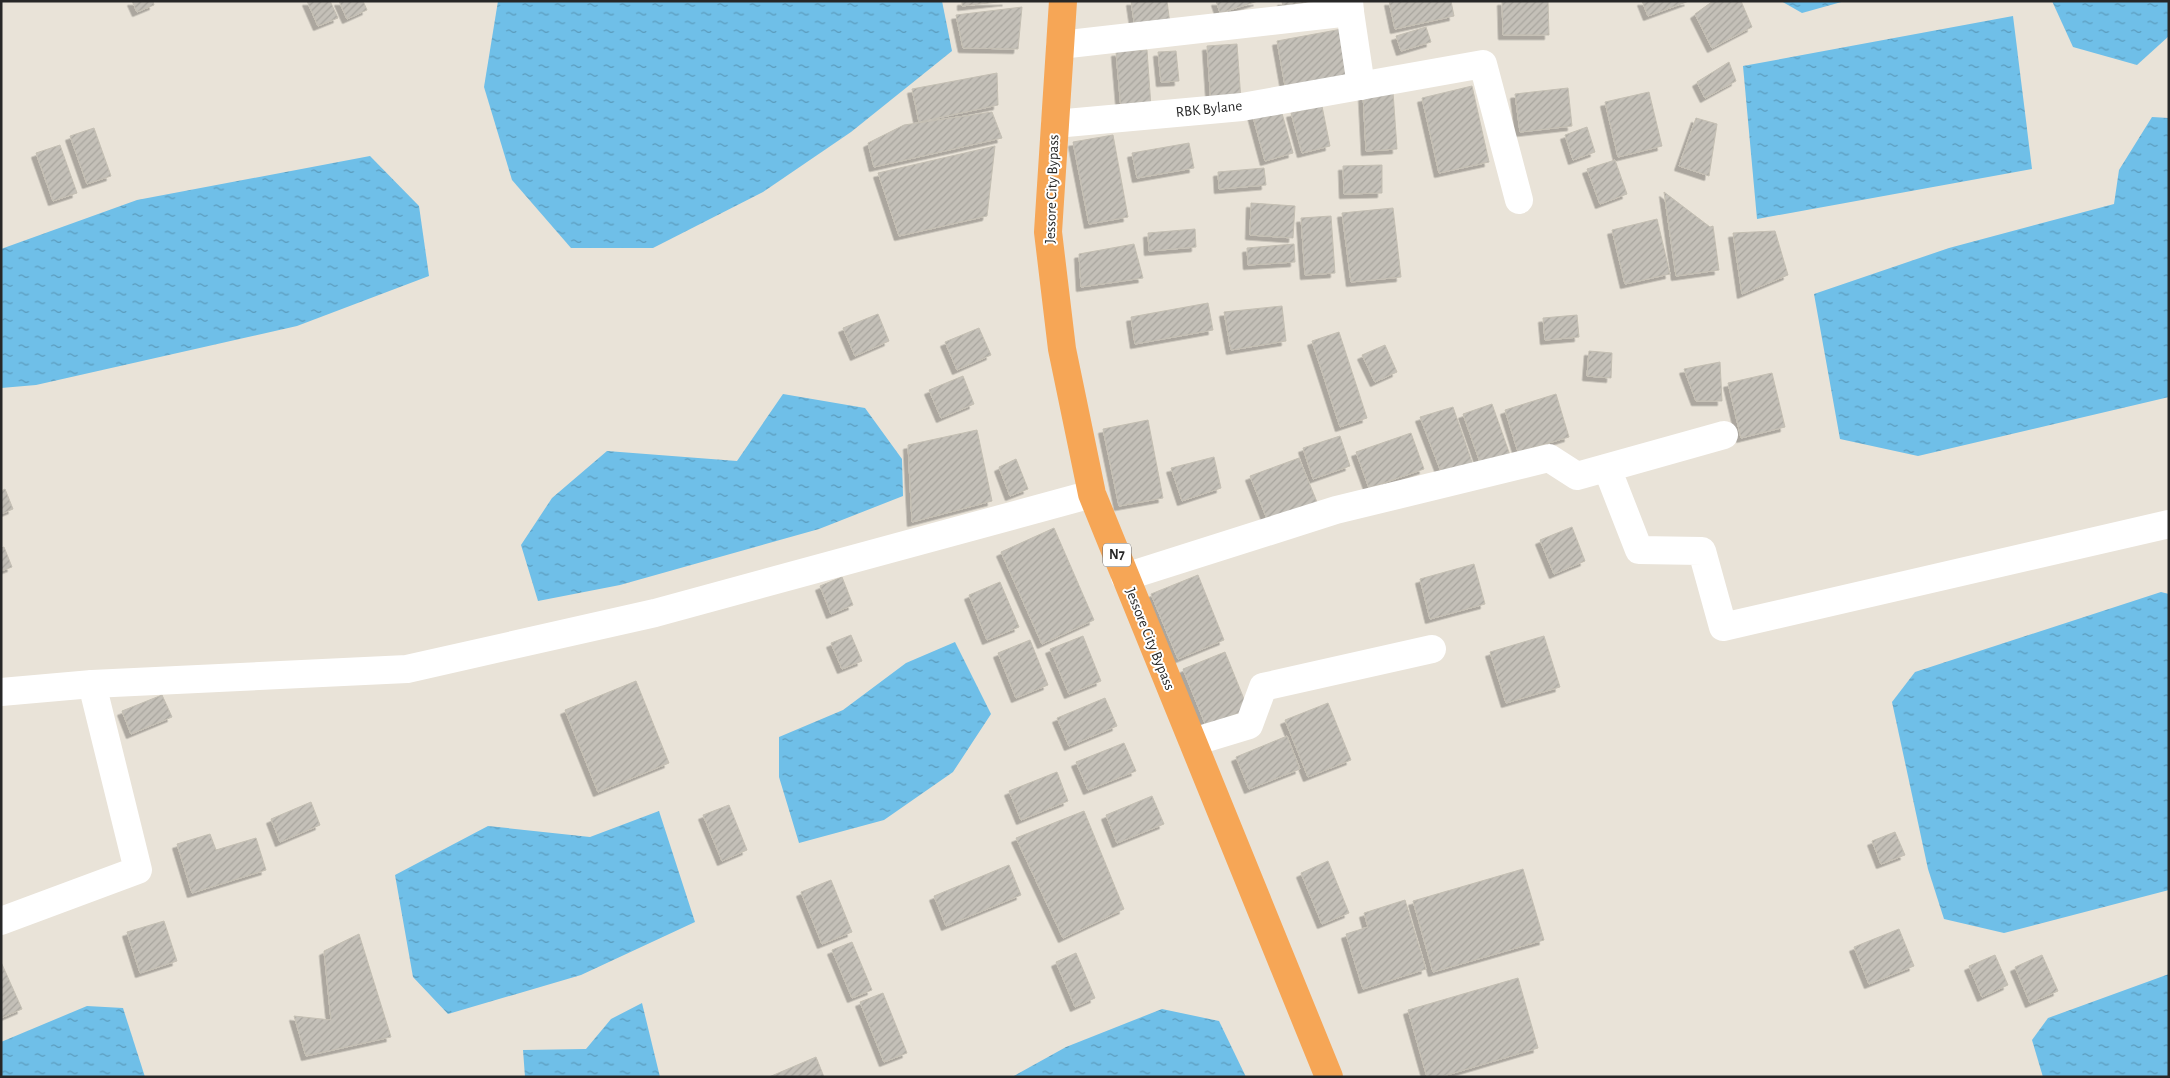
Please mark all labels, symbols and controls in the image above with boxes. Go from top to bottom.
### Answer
street label: RBK Bylane [1175,98,1243,120]
street label: Jessore City Bypass [1043,134,1061,244]
road number: N7 [1103,544,1131,566]
street label: Jessore City Bypass [1123,586,1177,692]

